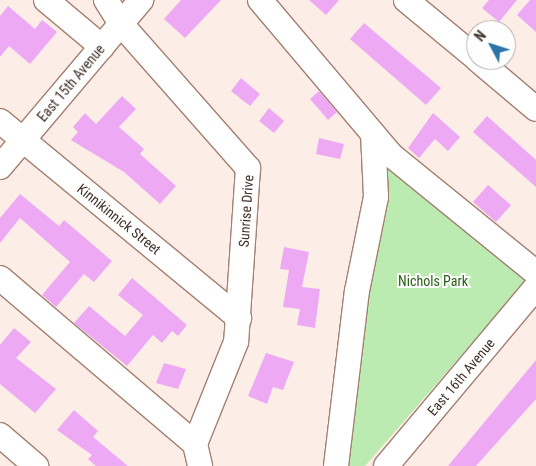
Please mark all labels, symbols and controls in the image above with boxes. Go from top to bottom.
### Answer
north arrow [466,20,516,70]
text: N [471,28,489,44]
street label: East 15th Avenue [34,41,108,125]
street label: Sunrise Drive [235,174,257,248]
street label: Kinnikinnick Street [74,180,164,258]
park label: Nichols Park [398,273,468,289]
street label: East 16th Avenue [424,335,498,419]

